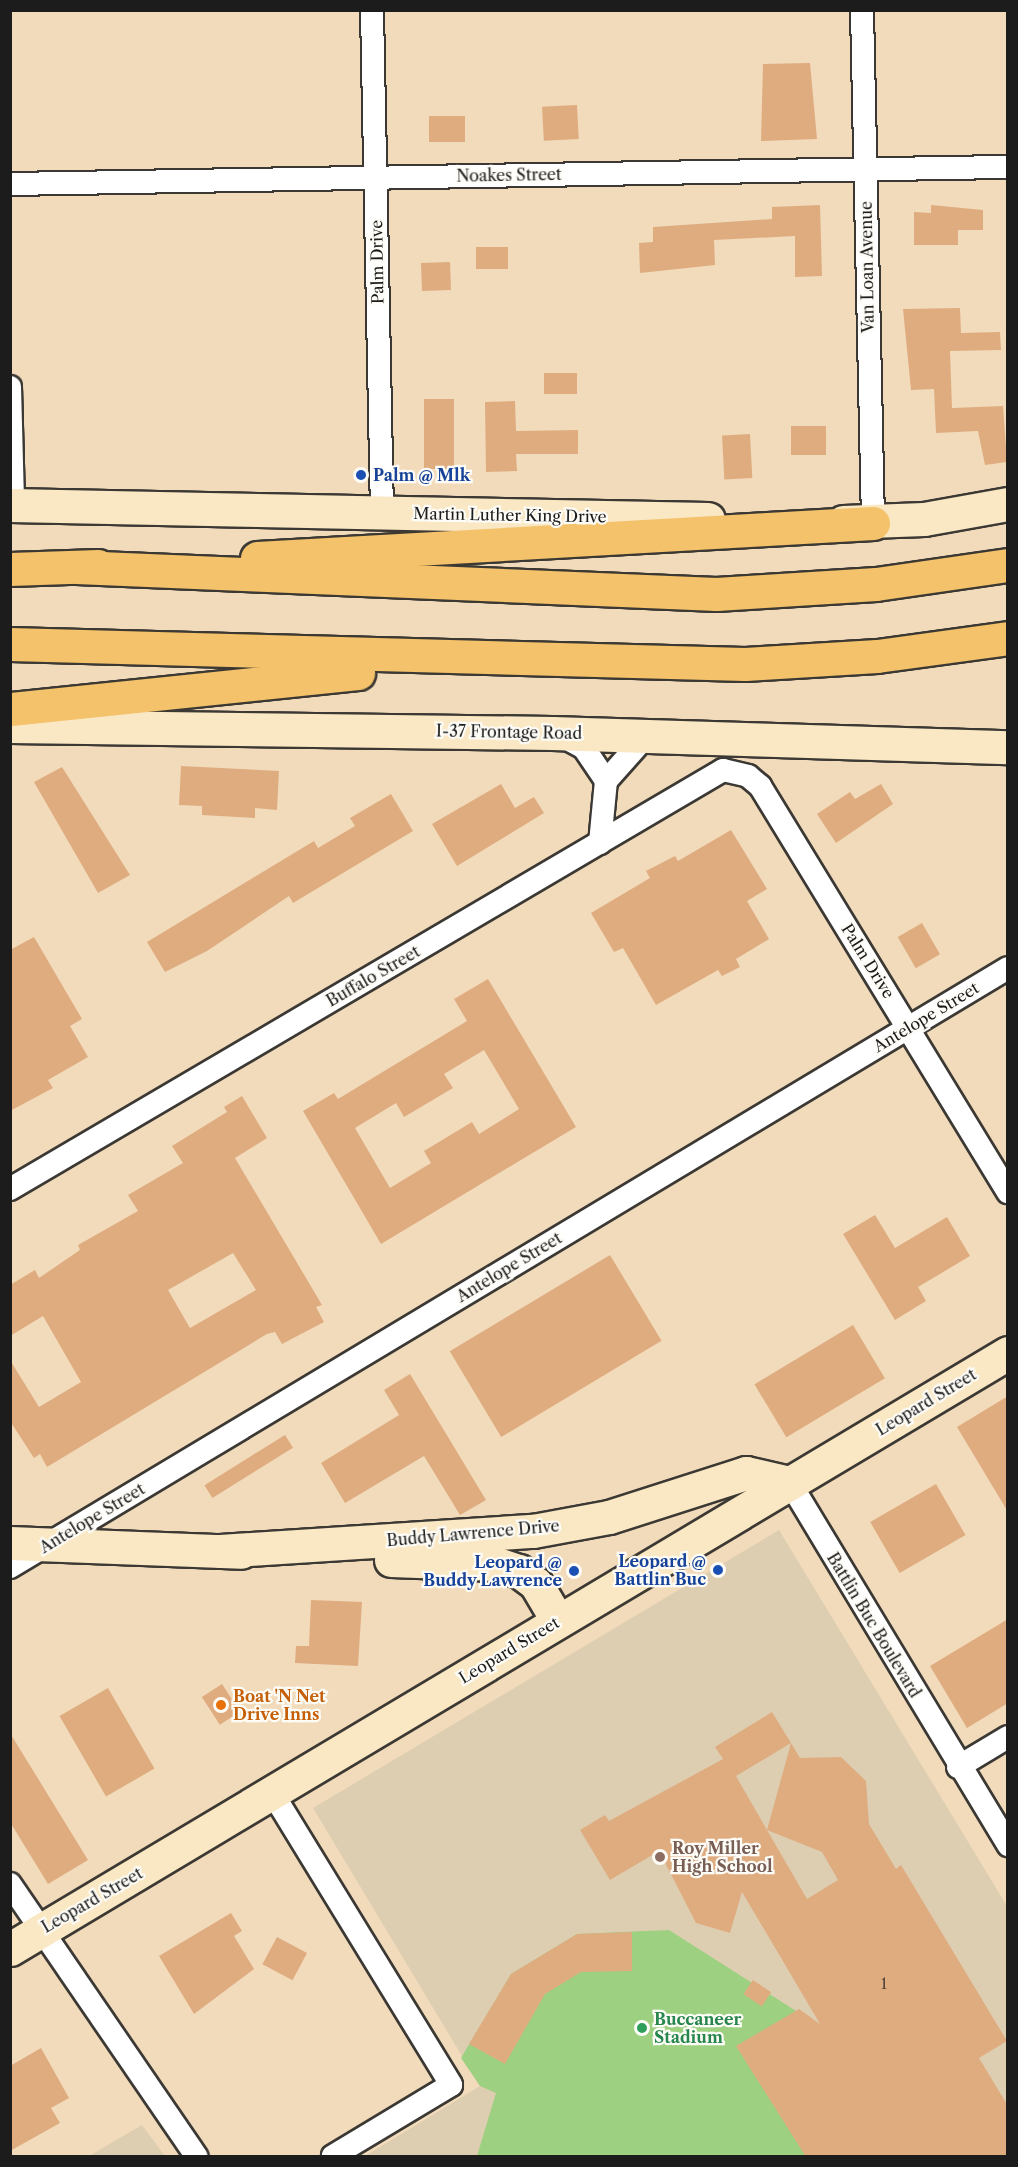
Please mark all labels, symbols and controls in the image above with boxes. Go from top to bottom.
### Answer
street label: Noakes Street [456,164,562,186]
street label: Van Loan Avenue [856,201,878,333]
street label: Palm Drive [367,220,387,304]
place label: Palm @ Mlk [373,465,470,485]
marker: Palm @ Mlk [354,468,368,482]
street label: Martin Luther King Drive [413,504,607,526]
street label: I-37 Frontage Road [436,721,582,743]
street label: Palm Drive [838,920,898,1002]
street label: Buffalo Street [323,942,423,1010]
street label: Antelope Street [870,978,982,1056]
street label: Antelope Street [453,1228,565,1306]
street label: Leopard Street [872,1365,980,1439]
street label: Antelope Street [36,1479,148,1557]
street label: Buddy Lawrence Drive [385,1516,561,1550]
street label: Battlin Buc Boulevard [823,1549,925,1701]
place label: Leopard @ Battlin Buc [614,1551,706,1589]
place label: Leopard @ Buddy Lawrence [423,1552,562,1590]
marker: Leopard @ Battlin Buc [711,1563,725,1577]
marker: Leopard @ Buddy Lawrence [567,1564,581,1578]
street label: Leopard Street [455,1613,563,1687]
place label: Boat 'N Net Drive Inns [233,1686,326,1724]
marker: Boat 'N Net Drive Inns [214,1698,228,1712]
place label: Roy Miller High School [672,1838,773,1876]
marker: Roy Miller High School [653,1850,667,1864]
street label: Leopard Street [38,1863,146,1937]
house number: 1 [881,1976,887,1992]
place label: Buccaneer Stadium [654,2009,741,2047]
marker: Buccaneer Stadium [635,2021,649,2035]

